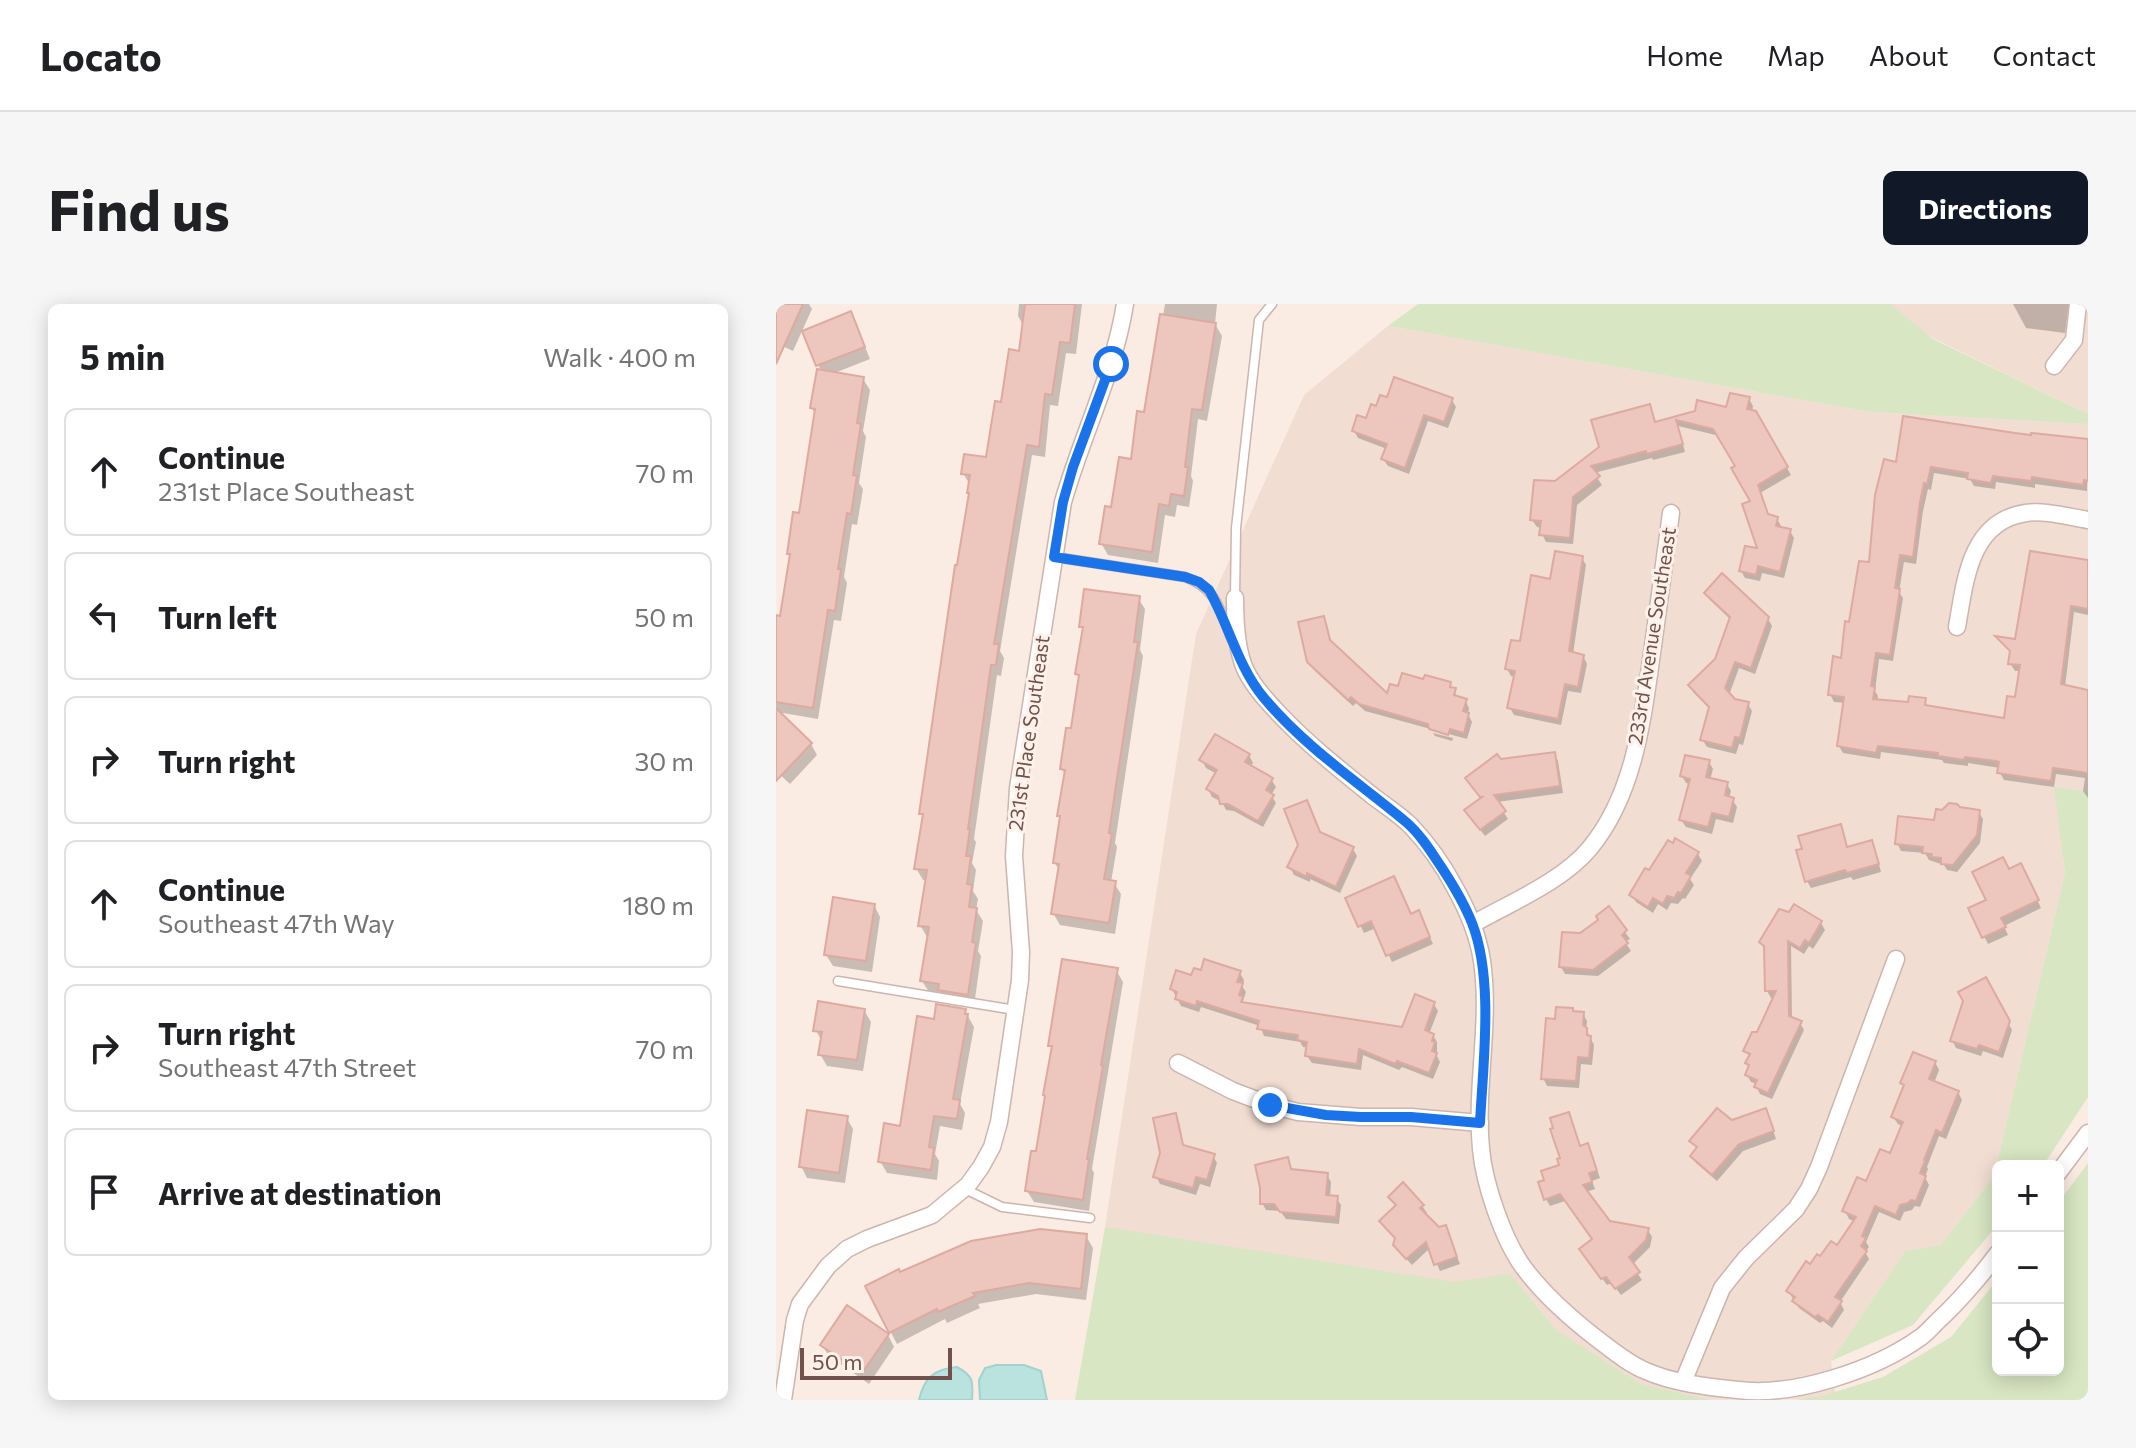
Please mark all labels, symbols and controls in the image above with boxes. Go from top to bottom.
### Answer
text: Locato [40,32,162,79]
text: Home [1646,38,1723,72]
text: Map [1767,38,1825,72]
text: About [1869,38,1949,72]
text: Contact [1993,38,2096,72]
button: Directions [1883,171,2088,245]
text: Find us [48,174,230,243]
text: 5 min [80,335,165,377]
text: Walk · 400 m [543,341,696,372]
route start [1093,346,1129,382]
text: Continue [158,438,285,475]
icon: ahead [82,450,126,494]
text: 70 m [636,457,694,488]
text: 231st Place Southeast [158,475,414,506]
street label: 233rd Avenue Southeast [1622,525,1680,746]
icon: left [82,594,126,638]
text: Turn left [158,598,277,635]
text: 50 m [634,601,694,632]
street label: 231st Place Southeast [1002,634,1054,832]
icon: right [82,738,126,782]
text: Turn right [158,742,295,779]
text: 30 m [635,745,694,776]
text: Continue [158,870,285,907]
icon: ahead [82,882,126,926]
text: 180 m [622,889,694,920]
text: Southeast 47th Way [158,907,395,938]
text: Turn right [158,1014,295,1051]
icon: right [82,1026,126,1070]
text: 70 m [636,1033,694,1064]
text: Southeast 47th Street [158,1051,416,1082]
route end [1252,1087,1288,1123]
map controls [1992,1160,2064,1376]
button: + [1992,1160,2064,1232]
icon: arrive [82,1170,126,1214]
text: Arrive at destination [158,1174,442,1211]
button: − [1992,1232,2064,1304]
button: locate [1992,1304,2064,1376]
scale bar [800,1344,952,1380]
text: 50 m [812,1348,862,1375]

